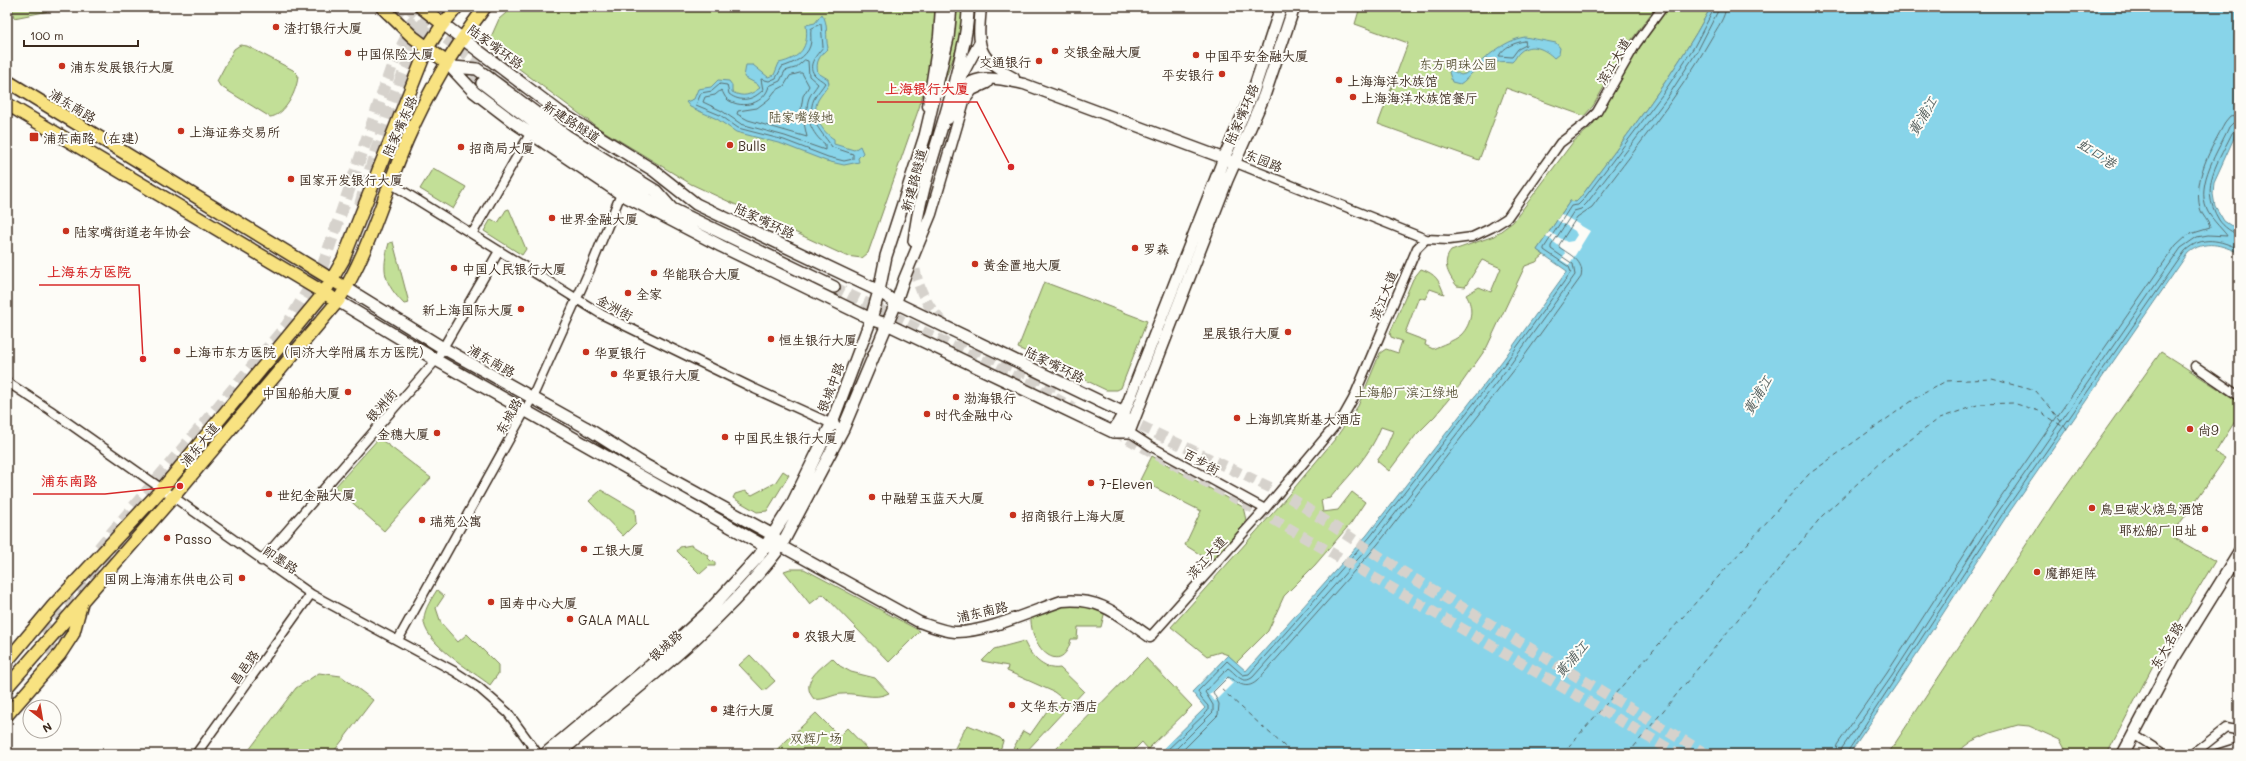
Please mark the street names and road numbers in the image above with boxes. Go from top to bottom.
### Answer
street label: 陆家嘴环路 [465,20,527,72]
street label: 滨江大道 [1592,34,1634,88]
street label: 陆家嘴环路 [1220,81,1262,147]
street label: 浦东南路 [46,84,100,126]
street label: 陆家嘴东路 [378,93,420,159]
street label: 新建路隧道 [540,96,604,146]
street label: 东园路 [1243,145,1285,175]
street label: 新建路隧道 [896,146,930,214]
street label: 陆家嘴环路 [732,199,798,241]
street label: 滨江大道 [1365,268,1401,322]
street label: 金洲街 [594,290,636,324]
street label: 浦东南路 [465,340,519,380]
street label: 陆家嘴环路 [1022,342,1088,386]
street label: 银城中路 [813,360,847,414]
street label: 银洲街 [362,385,400,425]
street label: 东城路 [491,395,525,437]
street label: 浦东大道 [176,419,222,469]
street label: 百步街 [1181,444,1223,478]
street label: 滨江大道 [1182,532,1230,582]
street label: 即墨路 [260,541,302,577]
street label: 浦东南路 [955,597,1009,625]
street label: 东大名路 [2146,618,2186,672]
street label: 银城路 [645,626,685,664]
street label: 昌邑路 [226,646,262,688]

